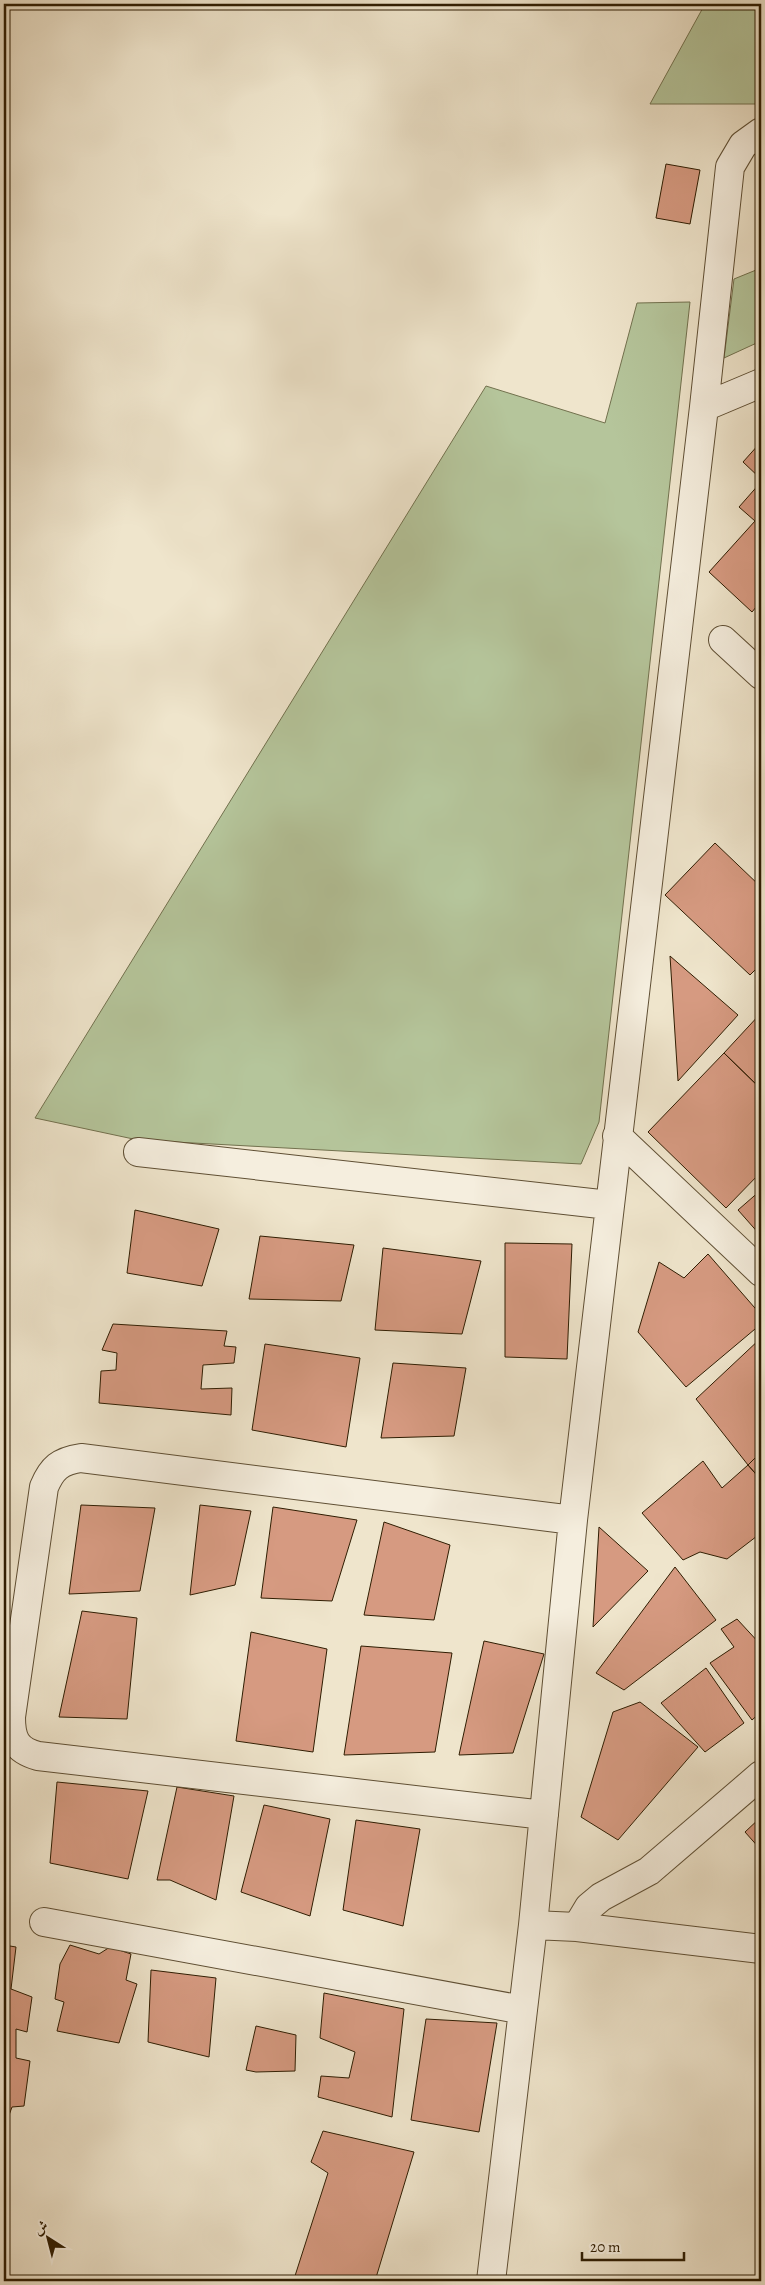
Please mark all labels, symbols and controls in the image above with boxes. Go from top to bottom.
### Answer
north arrow [22,2212,72,2262]
text: ش [29,2216,52,2240]
scale bar [582,2230,685,2262]
text: 20 m [590,2237,621,2257]

